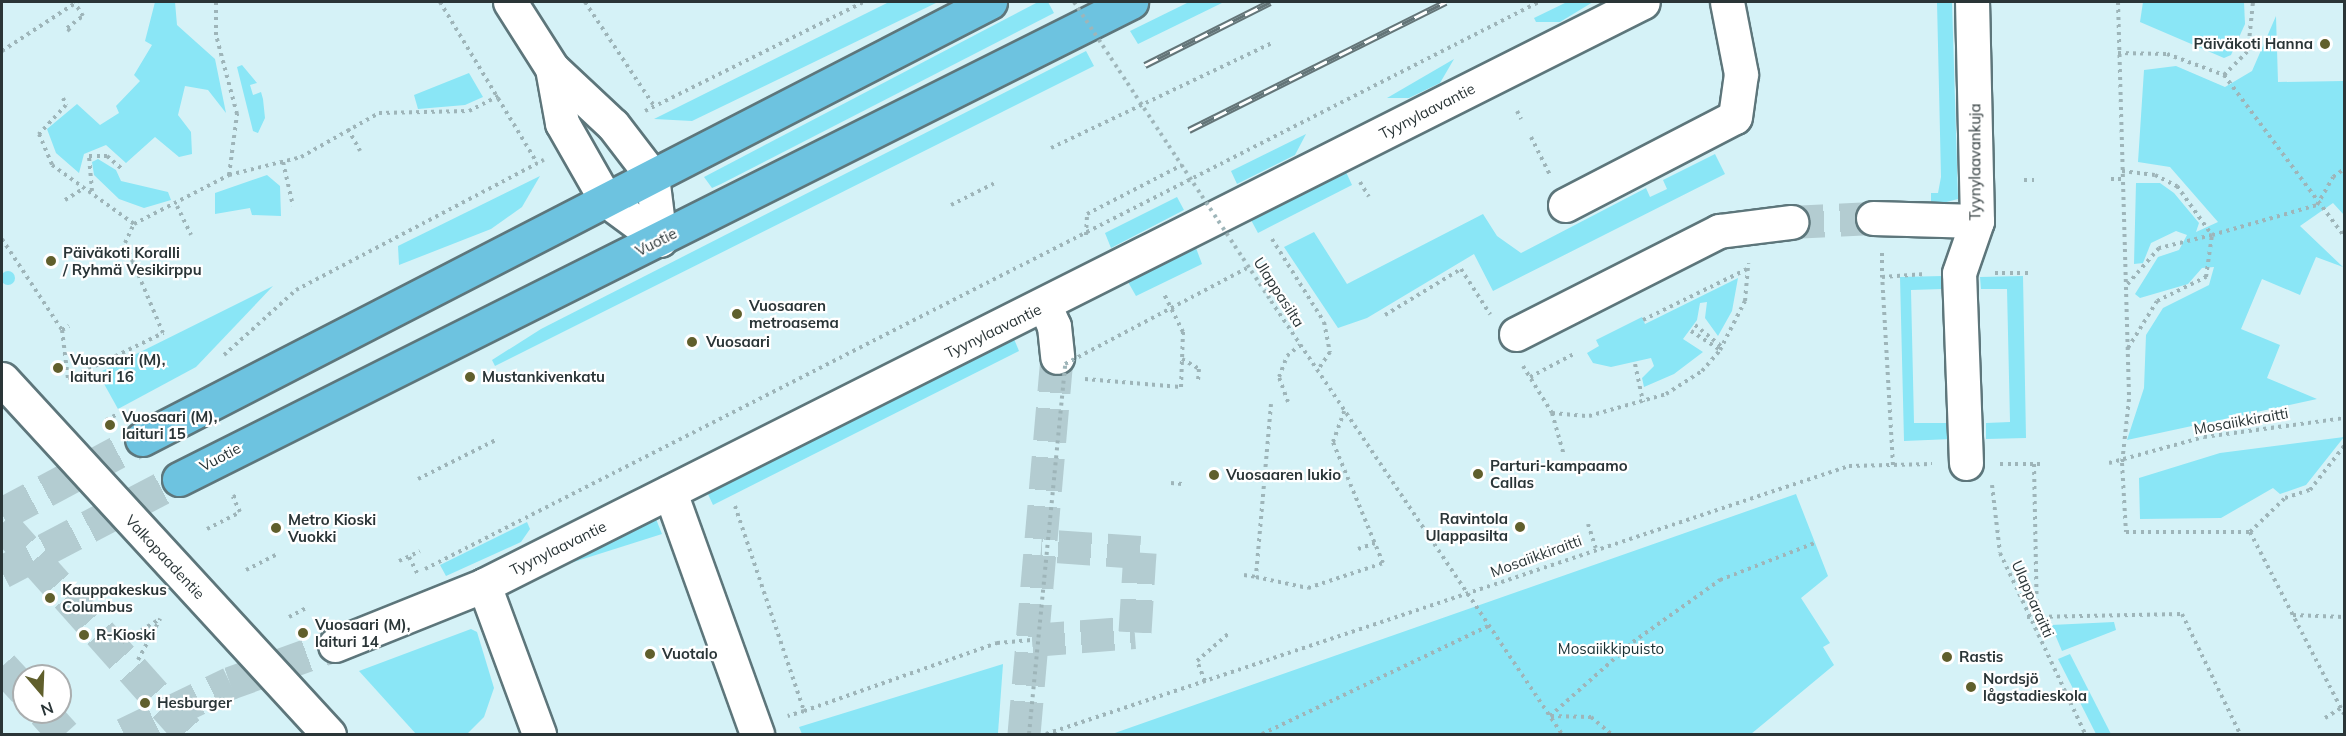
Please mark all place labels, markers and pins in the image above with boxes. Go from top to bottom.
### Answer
place label: Päiväkoti Hanna [2193,35,2313,53]
marker: Päiväkoti Hanna [2318,37,2332,51]
place label: Päiväkoti Koralli / Ryhmä Vesikirppu [63,243,202,278]
marker: Päiväkoti Koralli / Ryhmä Vesikirppu [44,254,58,268]
place label: Vuosaaren metroasema [749,296,839,331]
marker: Vuosaaren metroasema [730,307,744,321]
marker: Vuosaari [683,333,701,351]
place label: Vuosaari [706,333,770,351]
place label: Vuosaari (M), laituri 16 [70,350,165,385]
marker: Vuosaari (M), laituri 16 [51,361,65,375]
place label: Mustankivenkatu [482,368,605,386]
marker: Mustankivenkatu [463,370,477,384]
place label: Vuosaari (M), laituri 15 [122,407,217,442]
marker: Vuosaari (M), laituri 15 [103,418,117,432]
place label: Parturi-kampaamo Callas [1490,456,1628,491]
place label: Vuosaaren lukio [1226,466,1341,484]
marker: Parturi-kampaamo Callas [1471,467,1485,481]
marker: Vuosaaren lukio [1207,468,1221,482]
place label: Ravintola Ulappasilta [1425,509,1508,544]
place label: Metro Kioski Vuokki [288,510,376,545]
marker: Ravintola Ulappasilta [1513,520,1527,534]
marker: Metro Kioski Vuokki [269,521,283,535]
place label: Kauppakeskus Columbus [62,580,167,615]
marker: Kauppakeskus Columbus [43,591,57,605]
place label: Vuosaari (M), laituri 14 [315,615,410,650]
place label: R-Kioski [96,626,155,644]
marker: Vuosaari (M), laituri 14 [296,626,310,640]
marker: R-Kioski [77,628,91,642]
place label: Vuotalo [662,645,718,663]
marker: Vuotalo [643,647,657,661]
place label: Rastis [1959,648,2003,666]
marker: Rastis [1940,650,1954,664]
place label: Nordsjö lågstadieskola [1983,669,2087,704]
marker: Nordsjö lågstadieskola [1964,680,1978,694]
place label: Hesburger [157,694,232,712]
marker: Hesburger [138,696,152,710]

